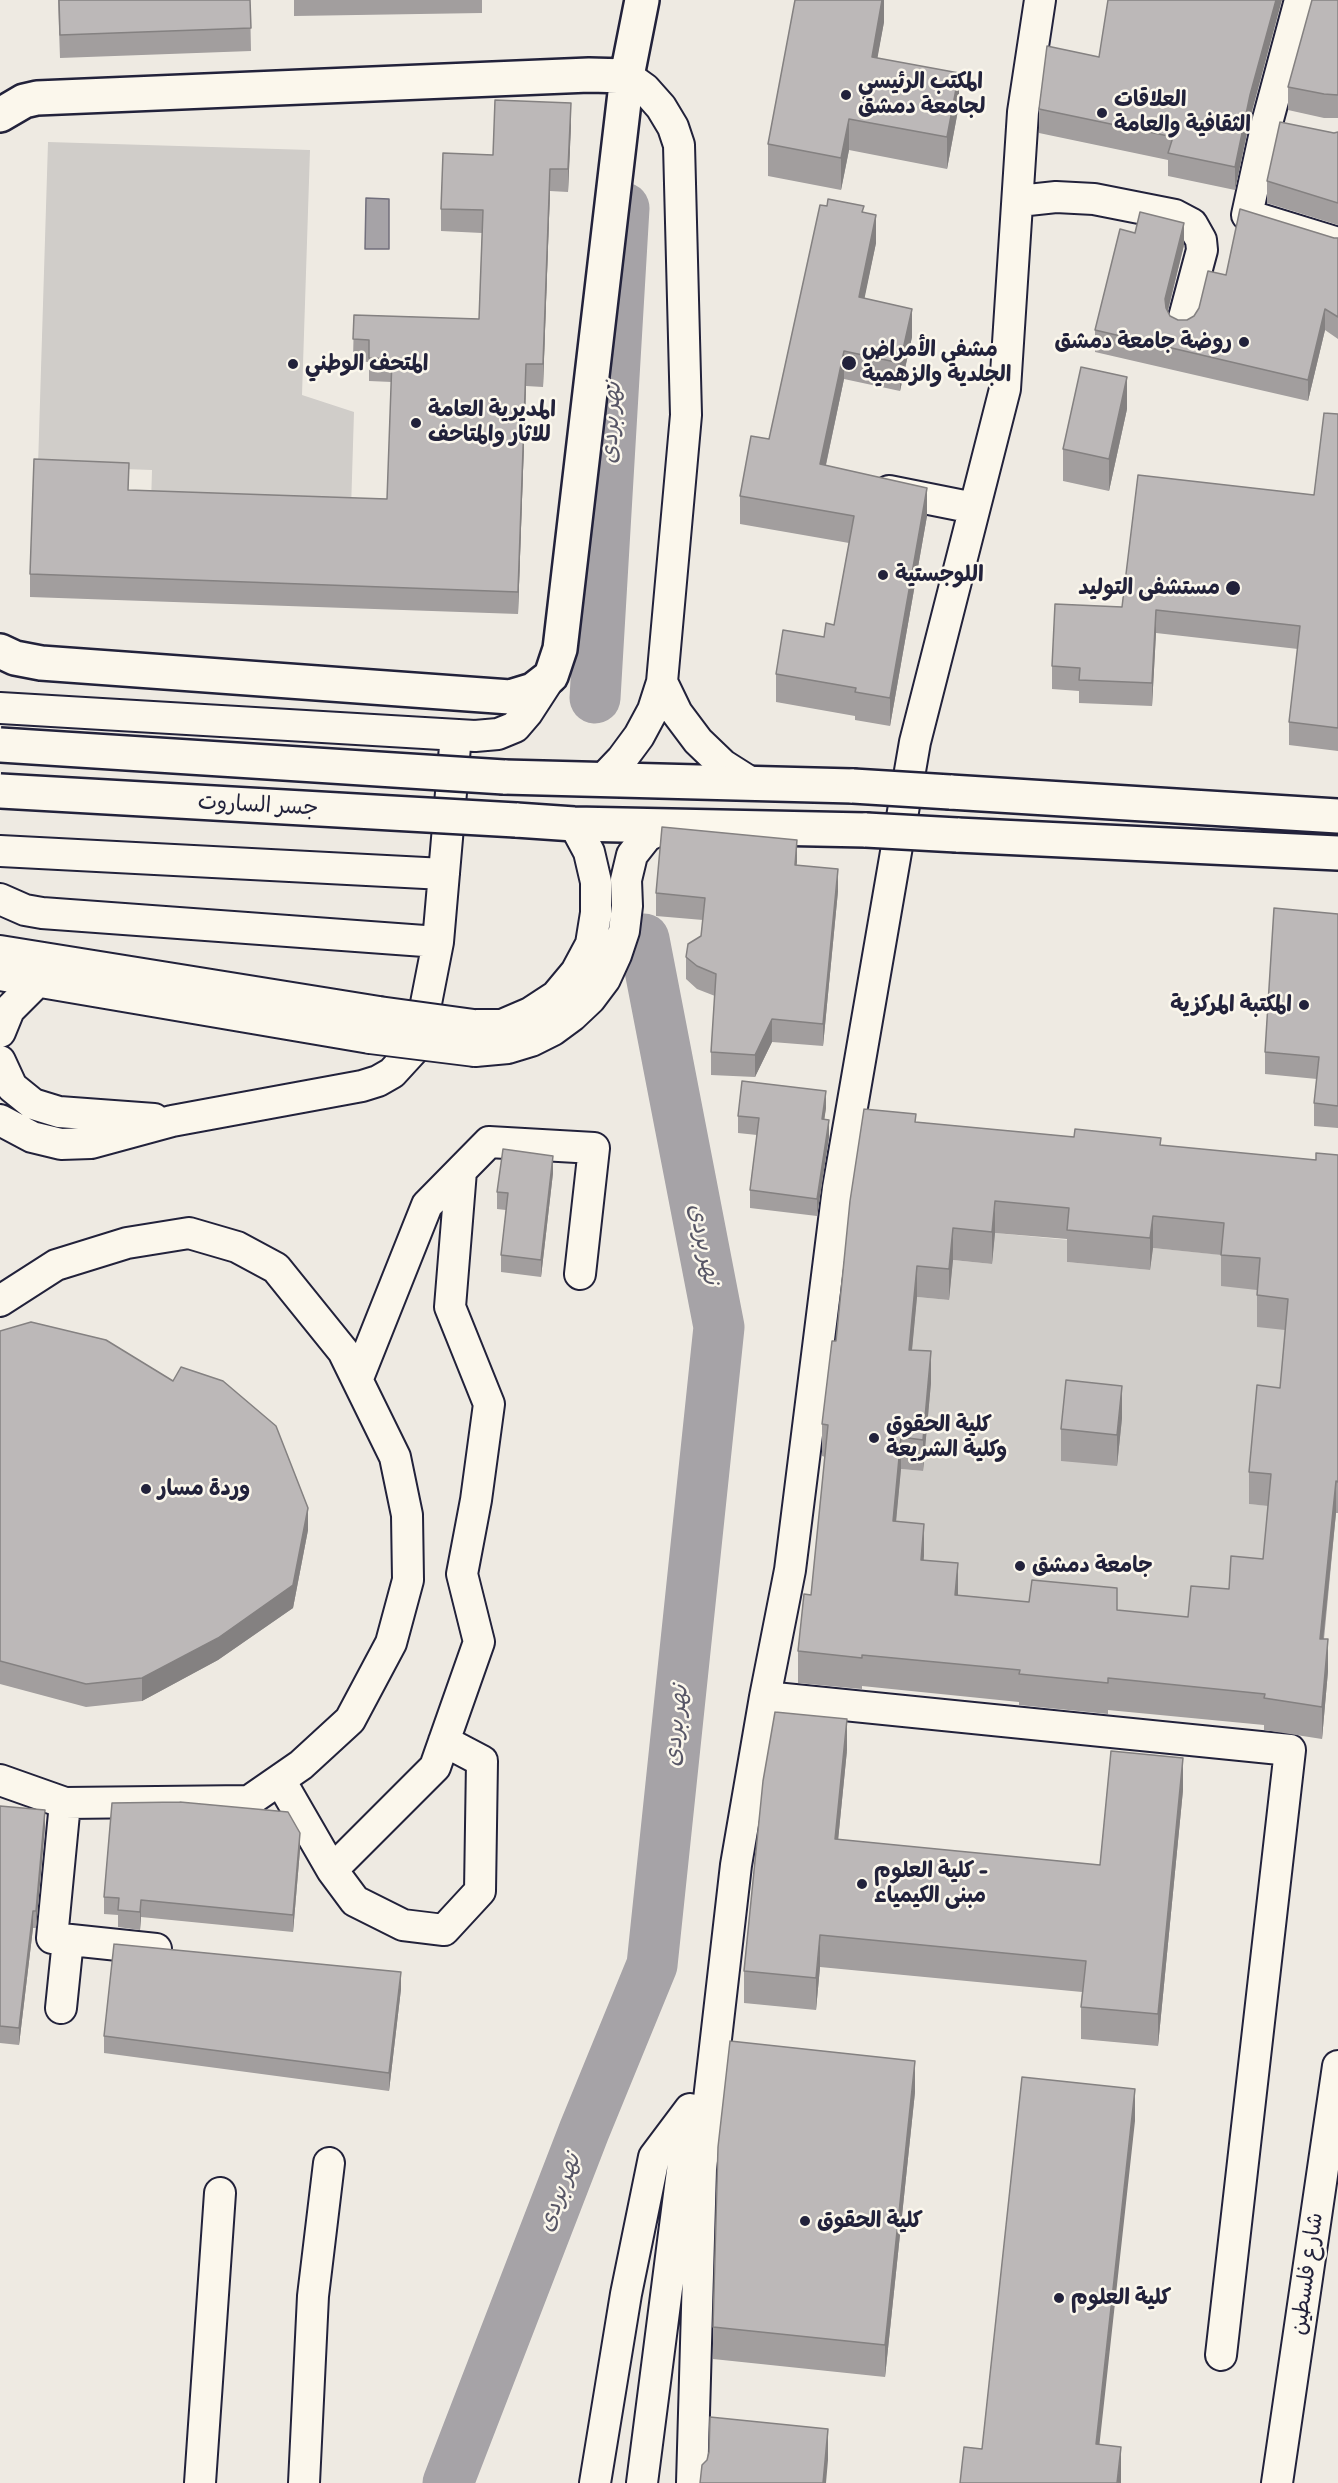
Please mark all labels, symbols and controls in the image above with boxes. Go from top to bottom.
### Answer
place label: المكتب الرئيسي لجامعة دمشق [858,69,985,120]
place label: العلاقات الثقافية والعامة [1114,87,1251,138]
marker: المكتب الرئيسي لجامعة دمشق [839,88,853,102]
marker: العلاقات الثقافية والعامة [1095,106,1109,120]
place label: روضة جامعة دمشق [1055,329,1232,355]
marker: روضة جامعة دمشق [1237,335,1251,349]
place label: مشفى الأمراض الجلدية والزهمية [862,337,1011,388]
place label: المتحف الوطني [305,351,428,377]
marker: مشفى الأمراض الجلدية والزهمية [840,354,858,372]
marker: المتحف الوطني [286,357,300,371]
water label: نهر بردى [595,381,629,465]
place label: المديرية العامة للاثار والمتاحف [428,397,556,448]
marker: المديرية العامة للاثار والمتاحف [409,416,423,430]
place label: اللوجستية [895,562,984,588]
marker: اللوجستية [876,568,890,582]
place label: مستشفى التوليد [1078,575,1220,601]
marker: مستشفى التوليد [1224,579,1242,597]
street label: جسر الساروت [197,790,319,822]
place label: المكتبة المركزية [1170,992,1292,1018]
marker: المكتبة المركزية [1297,998,1311,1012]
water label: نهر بردى [681,1201,725,1287]
place label: كلية الحقوق وكلية الشريعة [886,1412,1007,1464]
marker: كلية الحقوق وكلية الشريعة [867,1431,881,1445]
place label: وردة مسار [158,1476,250,1502]
marker: وردة مسار [139,1482,153,1496]
place label: جامعة دمشق [1032,1553,1153,1579]
marker: جامعة دمشق [1013,1559,1027,1573]
water label: نهر بردى [658,1684,696,1768]
place label: كلية العلوم - مبنى الكيمياء [874,1858,988,1910]
marker: كلية العلوم - مبنى الكيمياء [855,1877,869,1891]
water label: نهر بردى [532,2150,588,2236]
place label: كلية الحقوق [817,2208,923,2234]
street label: شارع فلسطين [1286,2211,1330,2337]
marker: كلية الحقوق [798,2214,812,2228]
place label: كلية العلوم [1071,2285,1171,2311]
marker: كلية العلوم [1052,2291,1066,2305]

